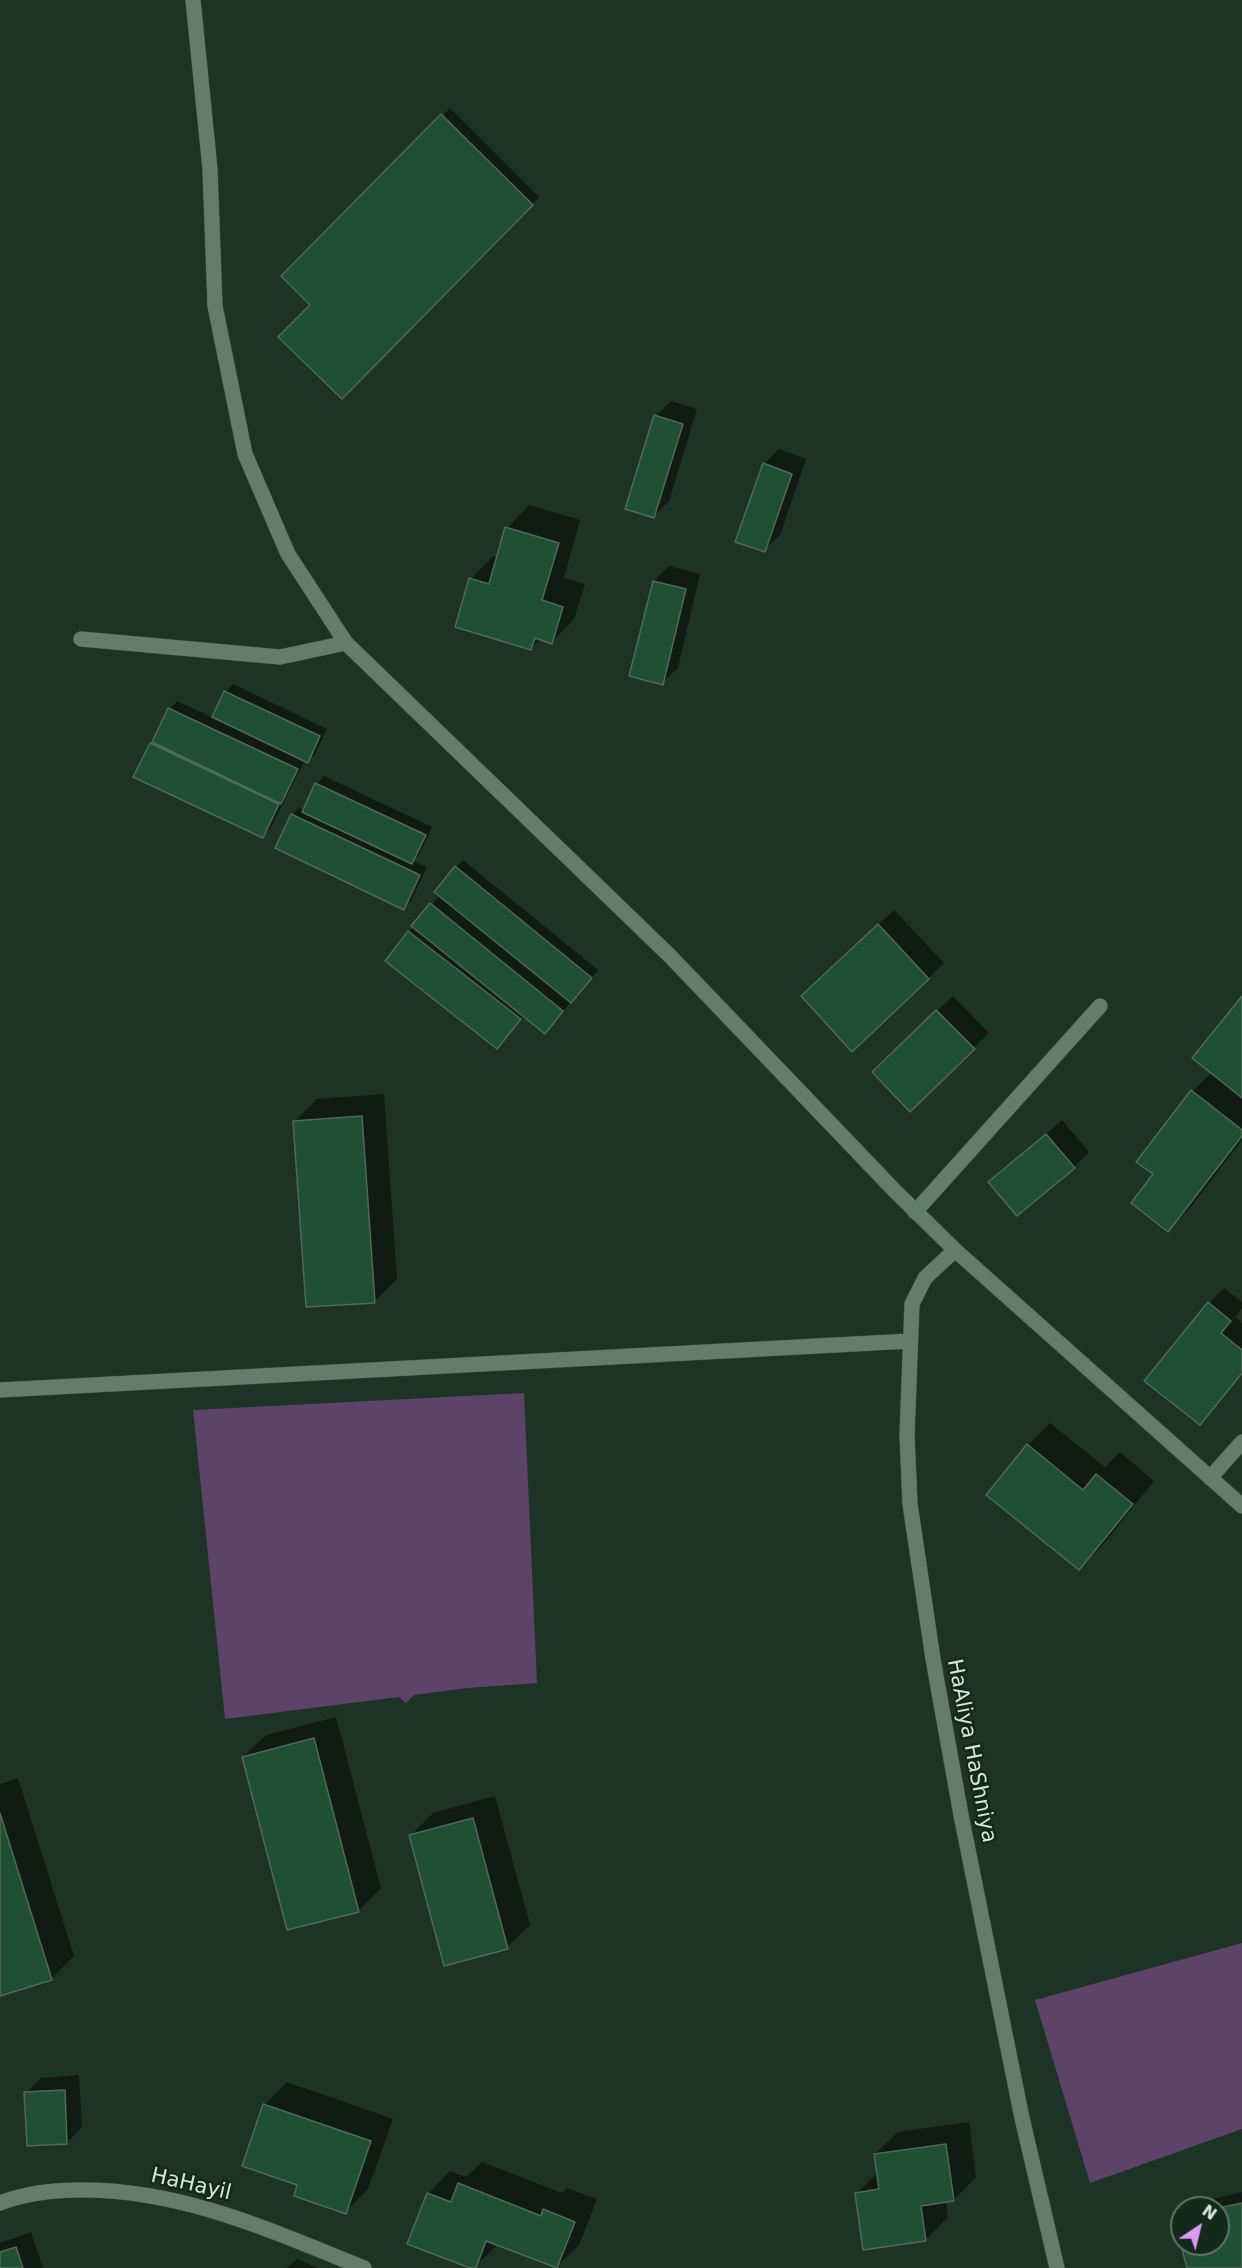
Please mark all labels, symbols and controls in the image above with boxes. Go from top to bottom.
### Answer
street label: HaAliya HaShniya [941,1657,1001,1845]
street label: HaHayil [149,2164,233,2206]
north arrow [1170,2196,1230,2256]
text: N [1199,2201,1220,2224]

